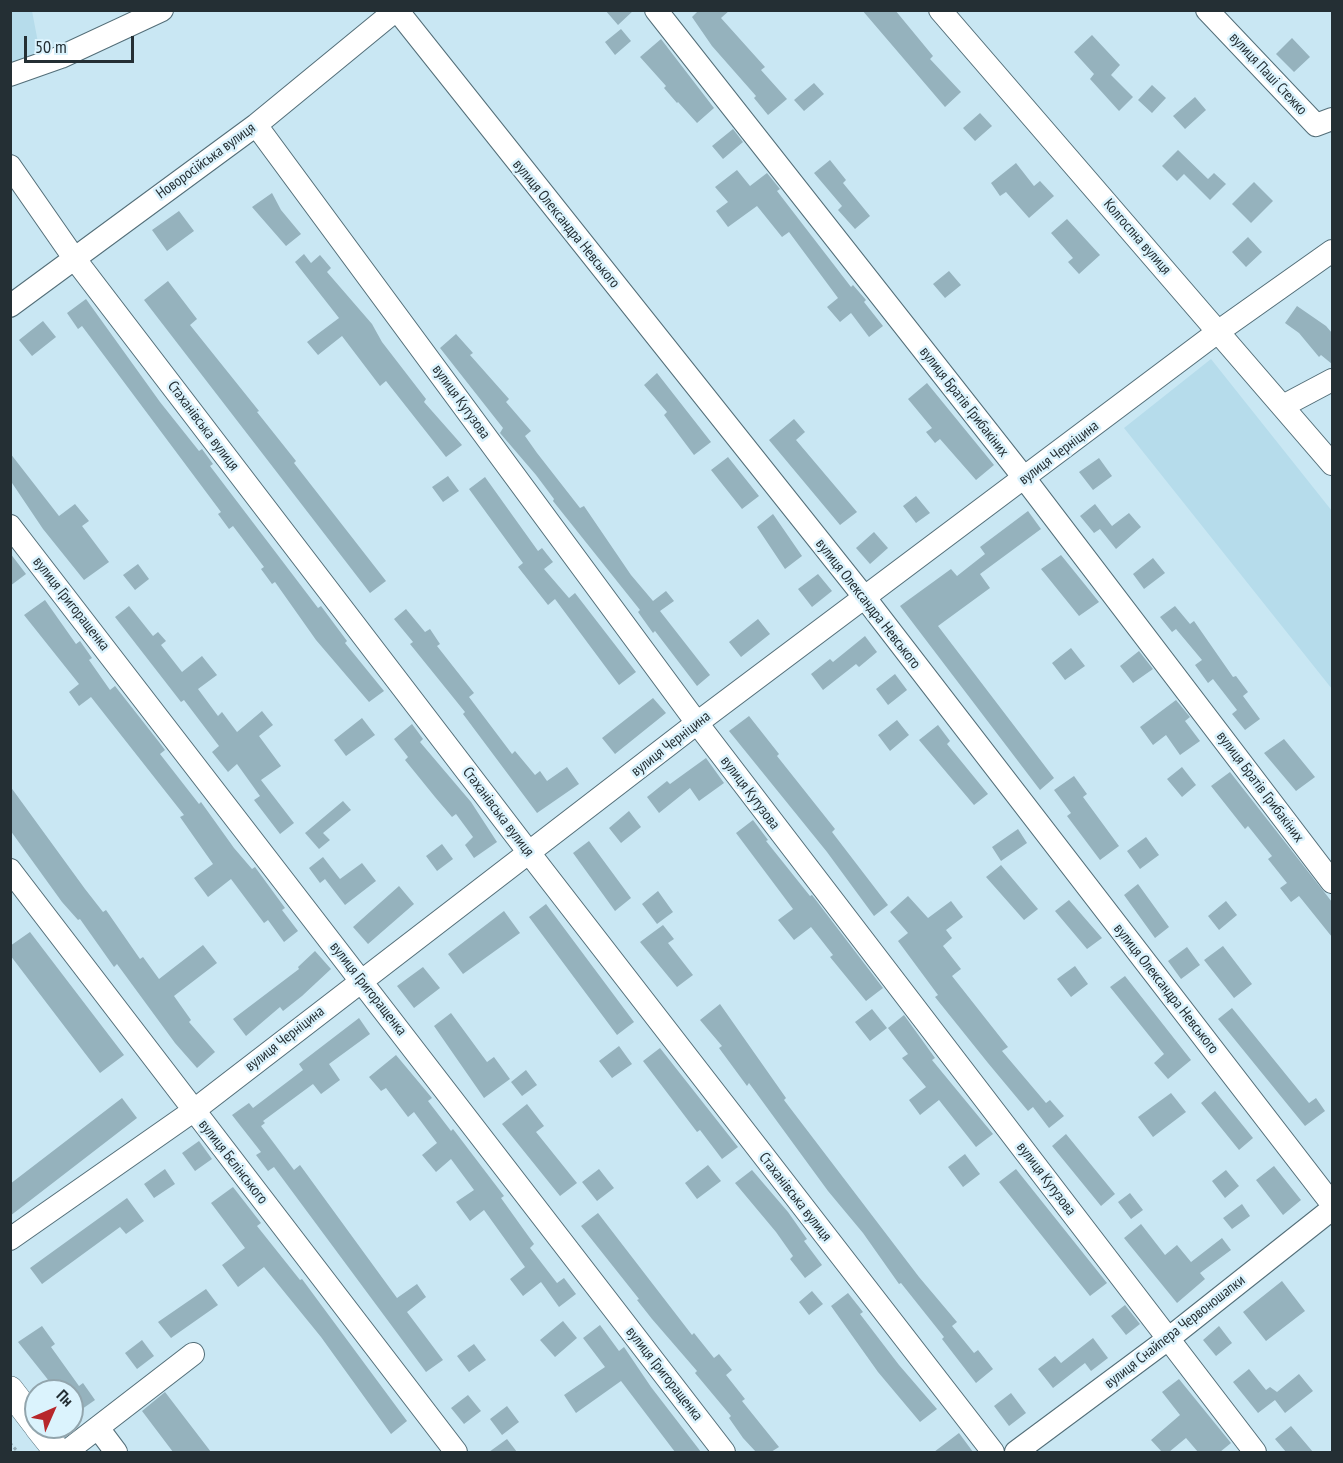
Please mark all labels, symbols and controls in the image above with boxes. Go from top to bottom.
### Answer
scale bar [27,24,136,62]
street label: вулиця Паші Стежко [1225,29,1311,119]
text: 50 m [35,35,67,58]
street label: Новоросійська вулиця [153,119,259,203]
street label: вулиця Олександра Невського [509,156,623,292]
street label: Колгоспна вулиця [1099,196,1175,278]
street label: вулиця Братів Грибакіних [916,344,1012,460]
street label: вулиця Кутузова [428,361,494,443]
street label: Стаханівська вулиця [163,378,243,474]
street label: вулиця Черніцина [1016,417,1102,489]
street label: вулиця Олександра Невського [812,535,924,673]
street label: вулиця Григоращенка [29,554,113,654]
street label: вулиця Черніцина [628,708,714,780]
street label: вулиця Братів Грибакіних [1212,728,1308,846]
street label: вулиця Кутузова [717,753,783,833]
street label: Стаханівська вулиця [458,764,538,860]
street label: вулиця Олександра Невського [1110,920,1222,1058]
street label: вулиця Григоращенка [326,939,410,1039]
street label: вулиця Черніцина [242,1003,328,1075]
street label: вулиця Бєлінського [195,1116,271,1208]
street label: вулиця Кутузова [1013,1139,1079,1219]
street label: Стаханівська вулиця [755,1149,835,1245]
street label: вулиця Снайпера Червоношапки [1101,1272,1249,1392]
street label: вулиця Григоращенка [622,1324,706,1424]
north arrow [24,1379,84,1439]
text: Пн [53,1385,78,1410]

